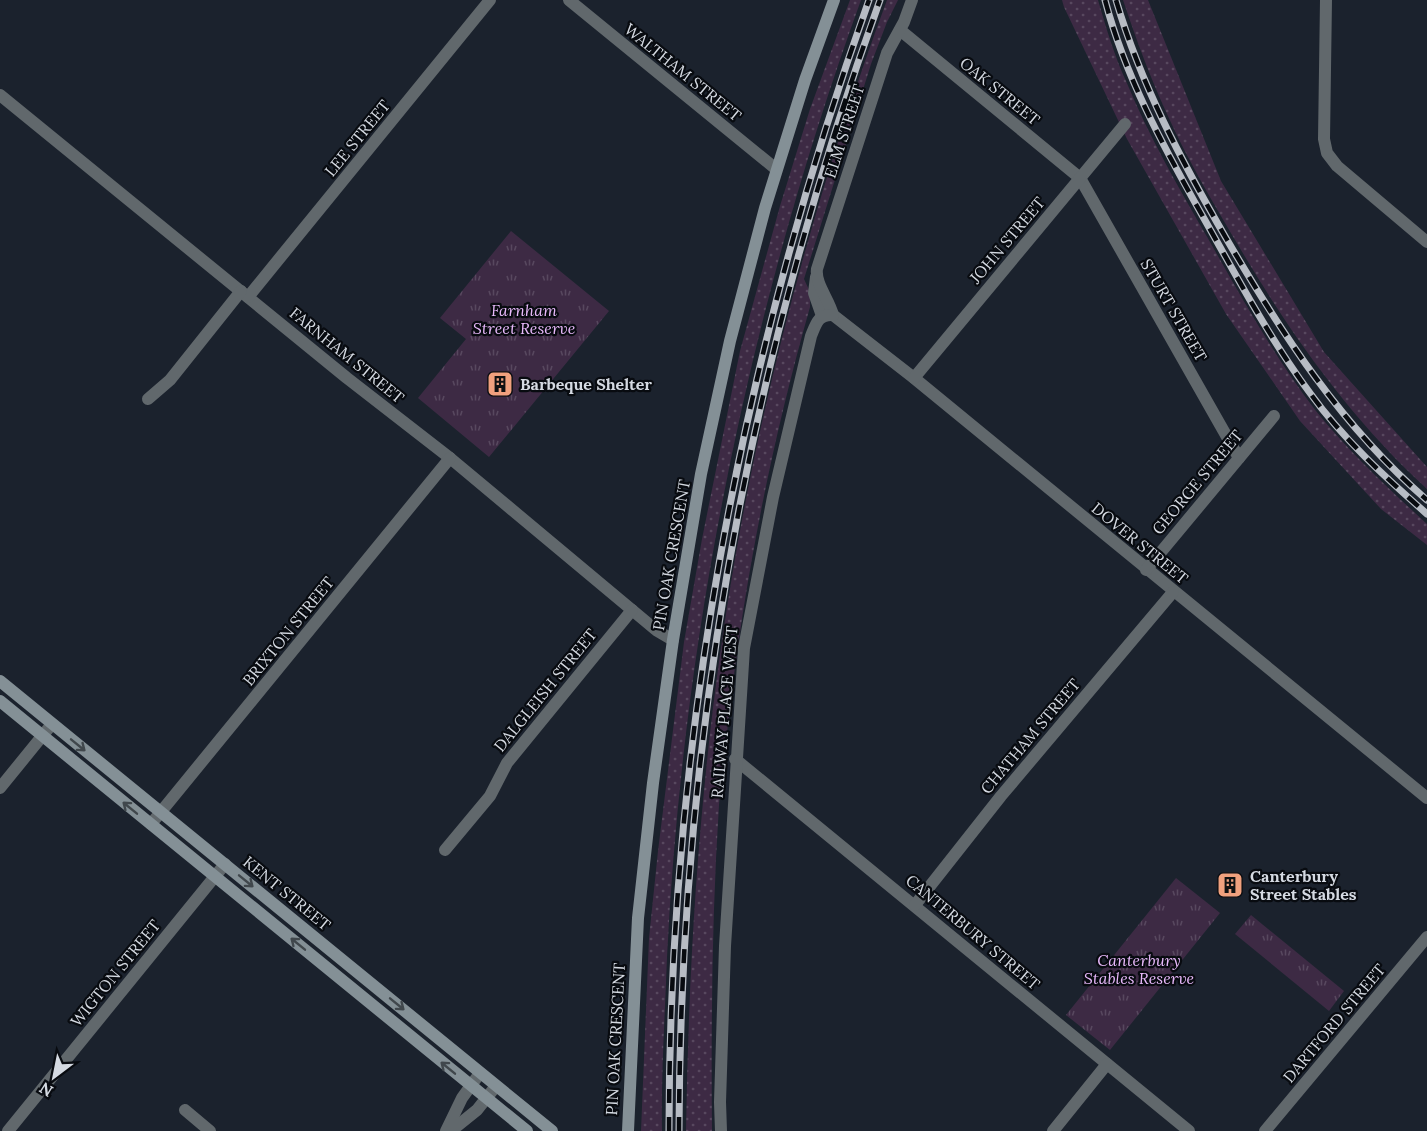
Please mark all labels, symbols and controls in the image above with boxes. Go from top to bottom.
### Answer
street label: WALTHAM STREET [620,19,746,125]
street label: OAK STREET [956,53,1044,129]
street label: ELM STREET [819,81,869,181]
street label: LEE STREET [320,96,394,180]
street label: JOHN STREET [964,193,1049,288]
street label: STURT STREET [1136,255,1212,365]
park label: Farnham Street Reserve [473,300,576,338]
street label: FARNHAM STREET [286,303,408,407]
building icon: Barbeque Shelter [485,369,515,399]
place label: Barbeque Shelter [520,374,652,394]
street label: GEORGE STREET [1147,426,1247,538]
street label: PIN OAK CRESCENT [648,478,694,632]
street label: DOVER STREET [1088,498,1192,588]
street label: BRIXTON STREET [238,573,338,689]
street label: DALGLEISH STREET [489,624,601,756]
street label: RAILWAY PLACE WEST [706,625,742,799]
street label: CHATHAM STREET [976,674,1084,798]
one-way arrow [70,738,85,752]
one-way arrow [123,801,139,814]
street label: KENT STREET [239,852,335,934]
place label: Canterbury Street Stables [1250,866,1357,904]
street label: CANTERBURY STREET [902,870,1044,994]
building icon: Canterbury Street Stables [1215,870,1245,900]
one-way arrow [238,874,253,888]
street label: WIGTON STREET [66,915,164,1031]
one-way arrow [291,937,306,951]
park label: Canterbury Stables Reserve [1084,950,1195,988]
street label: DARTFORD STREET [1278,960,1390,1086]
street label: PIN OAK CRESCENT [601,962,629,1116]
one-way arrow [388,998,404,1011]
north arrow [24,1047,84,1107]
one-way arrow [441,1061,457,1074]
text: N [36,1078,57,1101]

